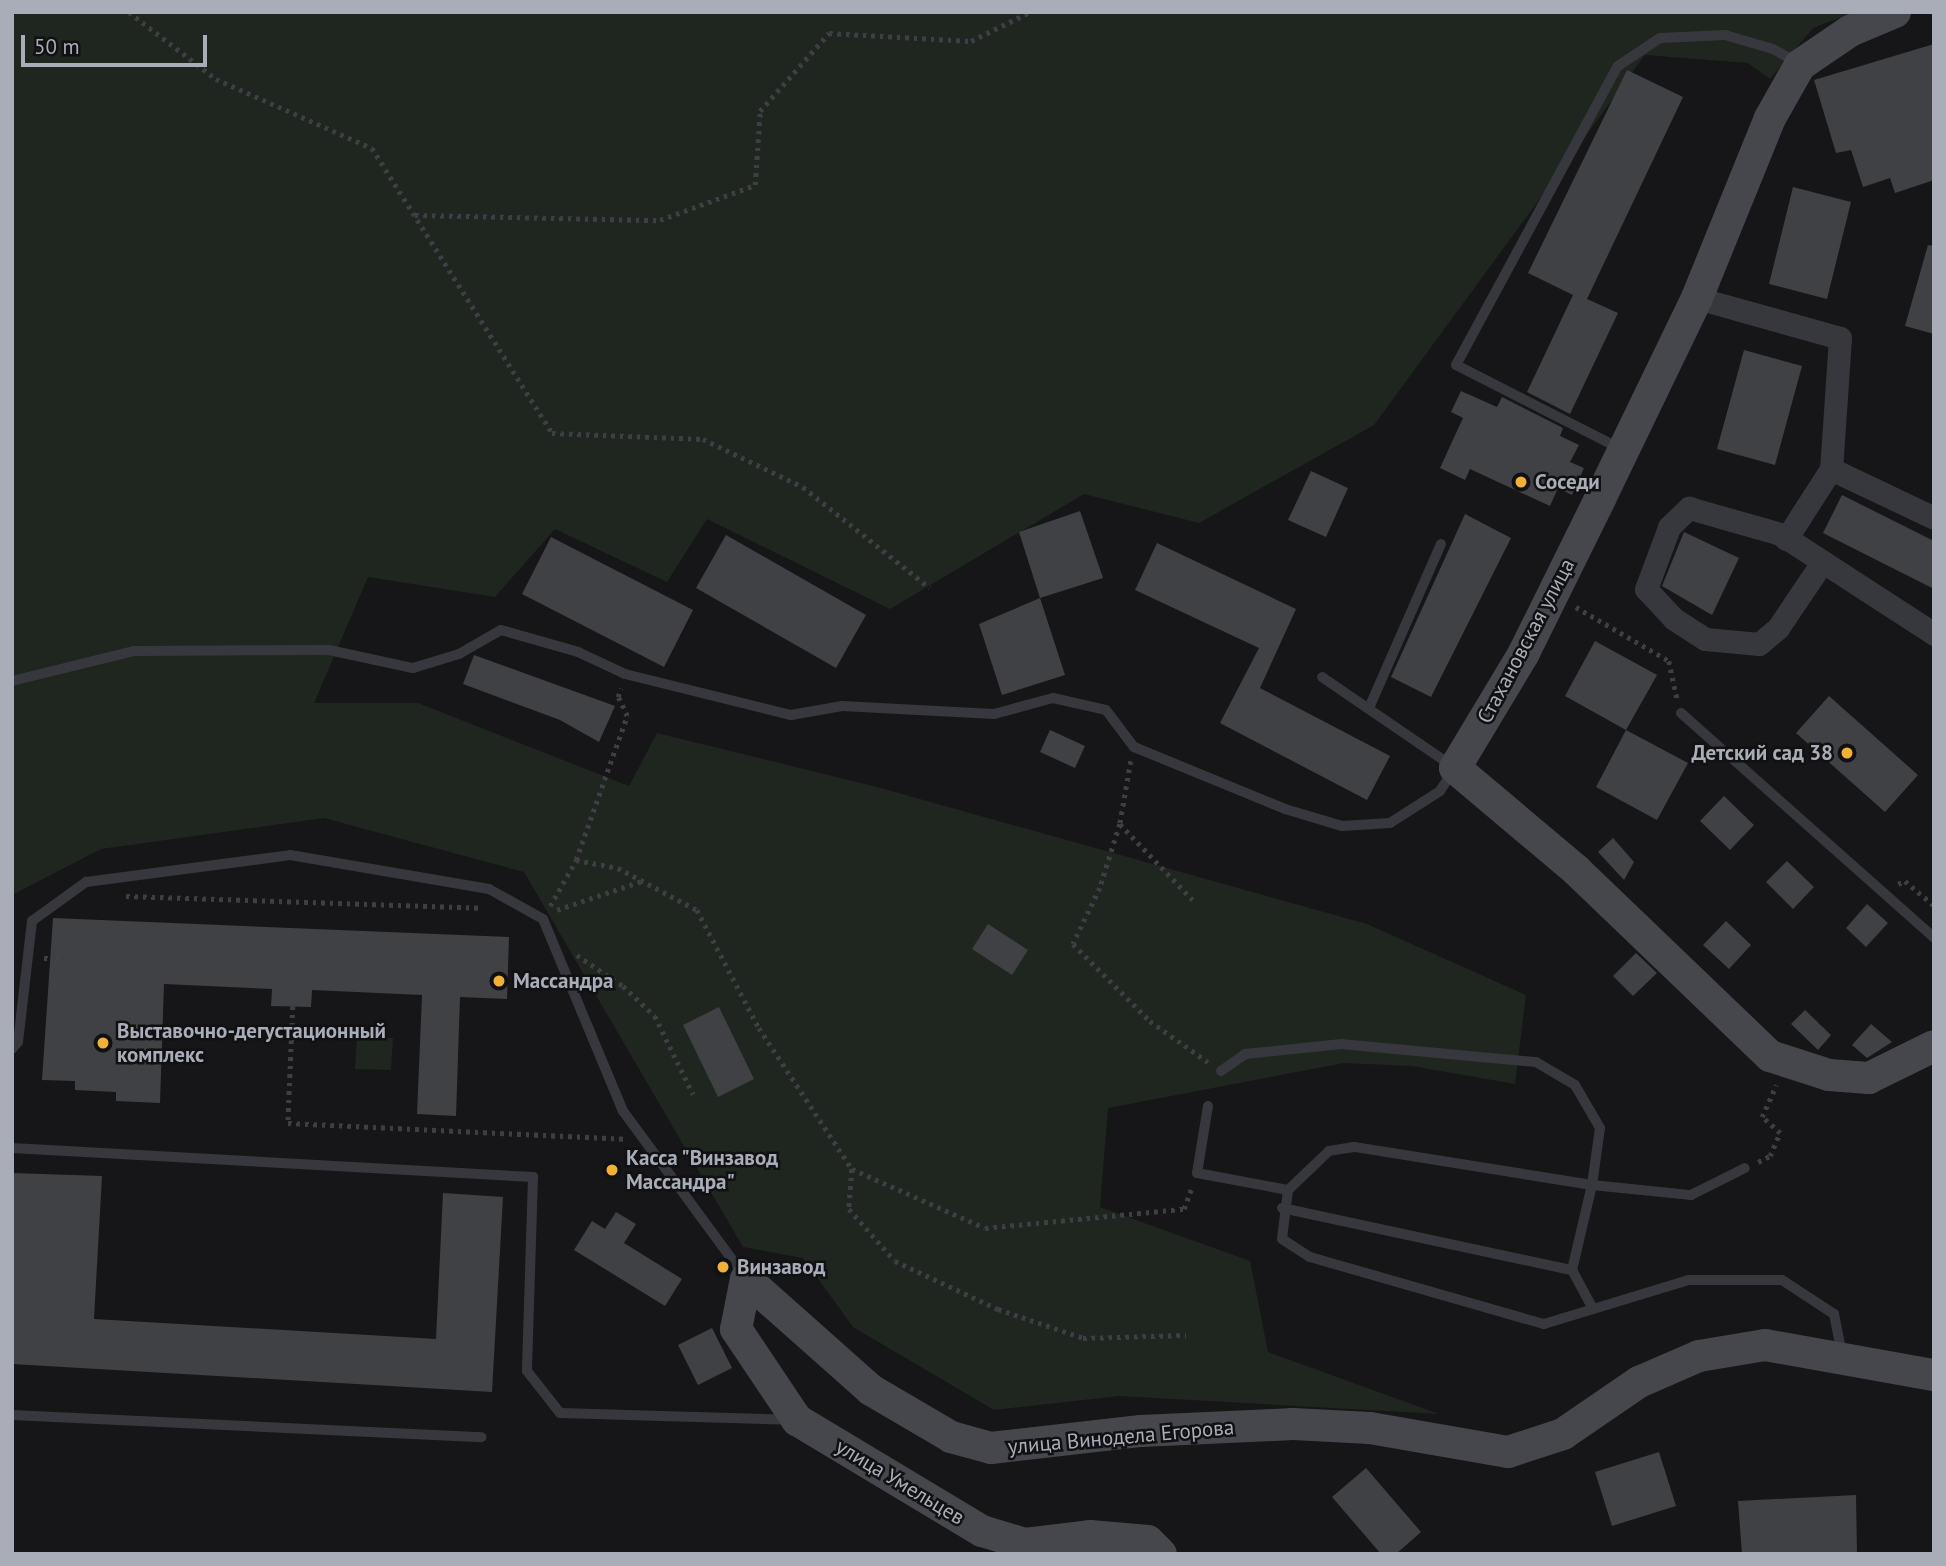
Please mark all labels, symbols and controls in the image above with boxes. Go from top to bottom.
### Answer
scale bar [24,21,210,65]
text: 50 m [34,33,80,60]
place label: Соседи [1535,469,1600,495]
marker: Соседи [1513,474,1529,490]
street label: Стахановская улица [1472,554,1580,728]
place label: Детский сад 38 [1691,740,1833,766]
marker: Детский сад 38 [1839,745,1855,761]
place label: Массандра [513,968,613,994]
marker: Массандра [491,973,507,989]
place label: Выставочно-дегустационный комплекс [117,1018,386,1068]
marker: Выставочно-дегустационный комплекс [95,1035,111,1051]
place label: Касса "Винзавод Массандра" [626,1145,780,1195]
marker: Касса "Винзавод Массандра" [604,1162,620,1178]
place label: Винзавод [737,1254,825,1280]
marker: Винзавод [715,1259,731,1275]
street label: улица Винодела Егорова [1007,1415,1235,1459]
street label: улица Умельцев [831,1434,969,1530]

